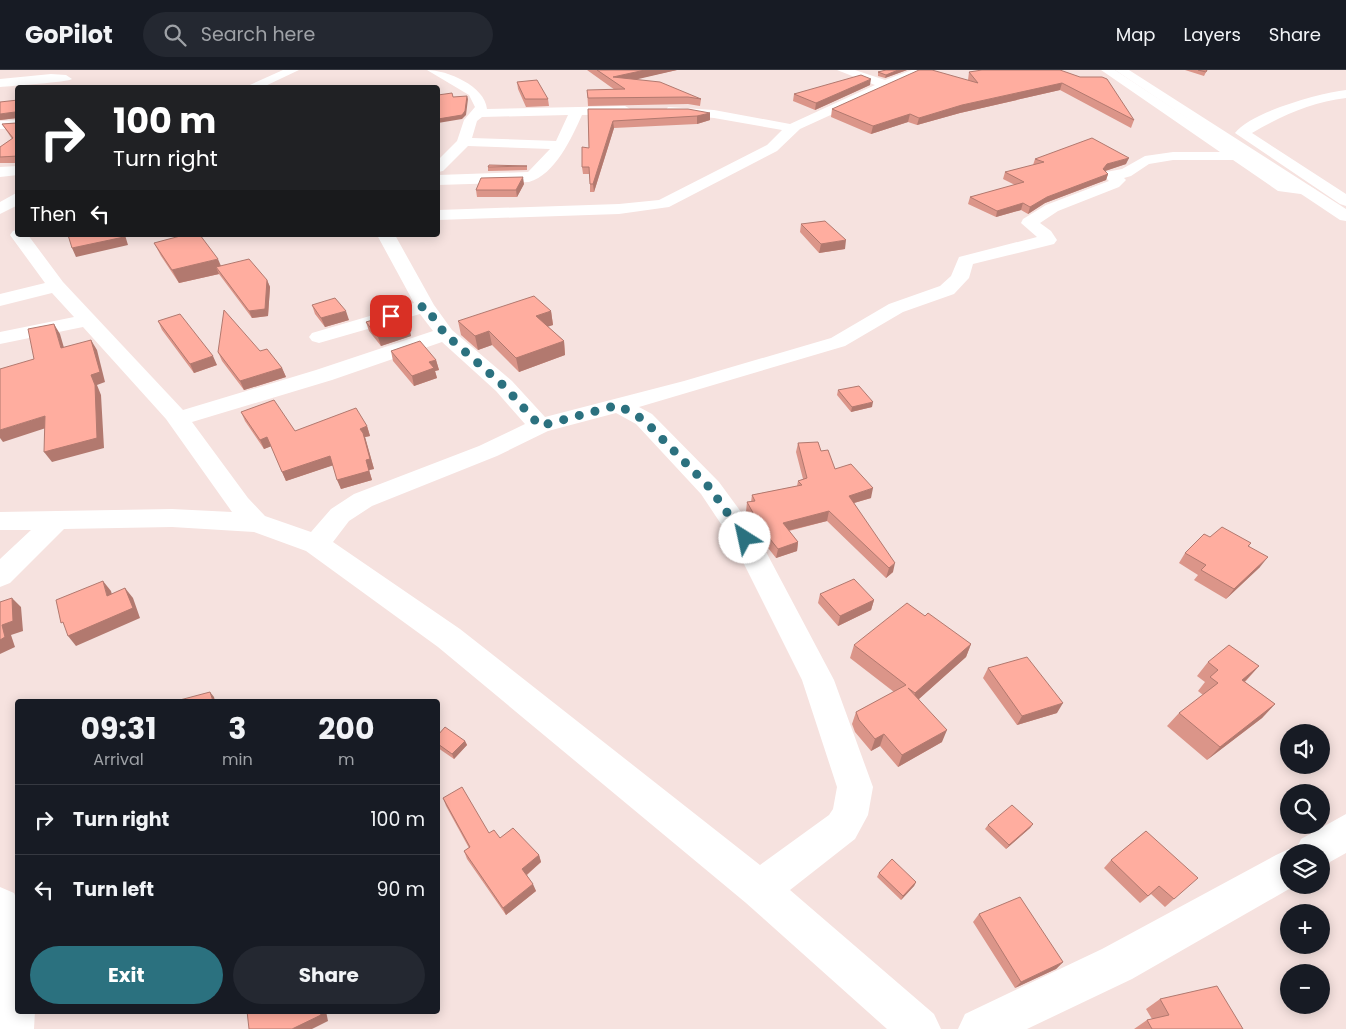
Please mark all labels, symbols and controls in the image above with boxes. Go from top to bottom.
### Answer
search box [143,12,493,57]
text: GoPilot [25,18,113,51]
icon: search [161,21,189,49]
text: Search here [201,21,315,48]
text: Map [1116,22,1156,47]
text: Layers [1184,22,1241,47]
text: Share [1269,22,1321,47]
text: 100 m [113,96,216,145]
icon: right [30,105,95,170]
text: Turn right [113,143,218,174]
icon: left [86,200,114,228]
text: Then [30,201,76,228]
pin [370,295,412,337]
icon: arrive [377,302,405,330]
position arrow [718,511,770,563]
text: 09:31 [81,707,157,750]
text: 3 [228,707,246,750]
text: 200 [318,707,374,750]
map controls [1280,724,1330,1014]
button: sound [1280,724,1330,774]
text: Arrival [93,748,144,771]
text: min [222,748,253,771]
text: m [338,748,355,771]
button: search [1280,784,1330,834]
icon: right [30,806,58,834]
text: Turn right [73,806,169,833]
text: 100 m [370,806,425,833]
button: layers [1280,844,1330,894]
icon: left [30,876,58,904]
text: Turn left [73,876,154,903]
text: 90 m [376,876,425,903]
button: + [1280,904,1330,954]
button: Exit [30,946,223,1004]
button: Share [233,946,425,1004]
button: − [1280,964,1330,1014]

